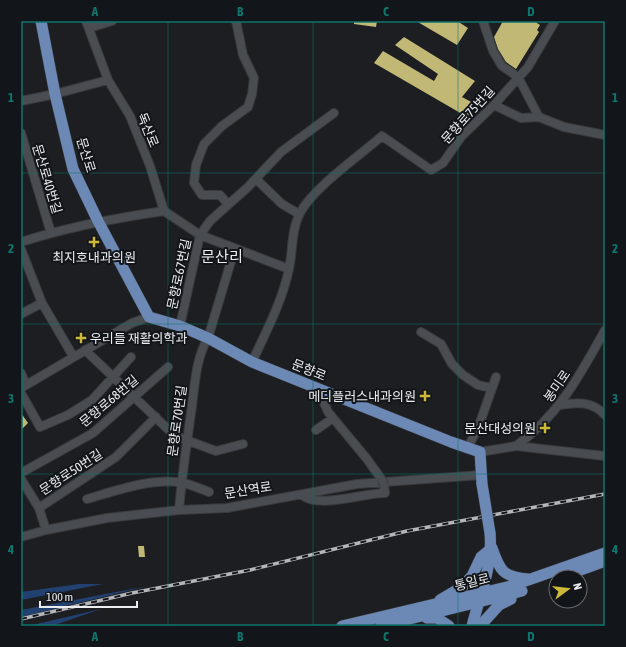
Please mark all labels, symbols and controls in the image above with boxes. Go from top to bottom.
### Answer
text: A [91,4,99,19]
text: B [237,4,244,19]
text: C [383,4,389,19]
text: D [527,4,535,19]
street label: 문향로75번길 [438,83,498,147]
text: 1 [8,90,14,105]
text: 1 [612,90,618,105]
street label: 독산로 [134,111,162,149]
street label: 문산로 [74,136,98,174]
street label: 문산로40번길 [29,142,65,216]
marker: 최지호내과의원 [88,236,100,248]
street label: 문향로67번길 [164,237,194,311]
text: 2 [8,241,14,256]
text: 2 [612,241,618,256]
district label: 문산리 [201,248,243,265]
place label: 최지호내과의원 [52,250,136,265]
place label: 우리들 재활의학과 [90,331,188,346]
marker: 우리들 재활의학과 [75,332,87,344]
street label: 문향로 [290,356,328,384]
street label: 봉미로 [541,367,573,405]
street label: 문향로68번길 [77,372,141,430]
street label: 문향로70번길 [165,384,189,458]
place label: 메디플러스내과의원 [308,389,416,404]
marker: 메디플러스내과의원 [419,390,431,402]
text: 3 [8,391,14,406]
text: 3 [612,391,618,406]
place label: 문산대성의원 [464,421,536,436]
marker: 문산대성의원 [539,422,551,434]
street label: 문향로50번길 [37,446,105,498]
street label: 문산역로 [223,479,273,501]
text: 4 [7,542,14,557]
text: 4 [611,542,618,557]
north arrow [548,569,588,609]
street label: 통일로 [453,570,491,594]
text: N [571,582,584,591]
scale bar [40,583,137,609]
text: 100 m [46,590,73,604]
text: A [91,629,99,644]
text: B [237,629,244,644]
text: C [383,629,389,644]
text: D [527,629,535,644]

